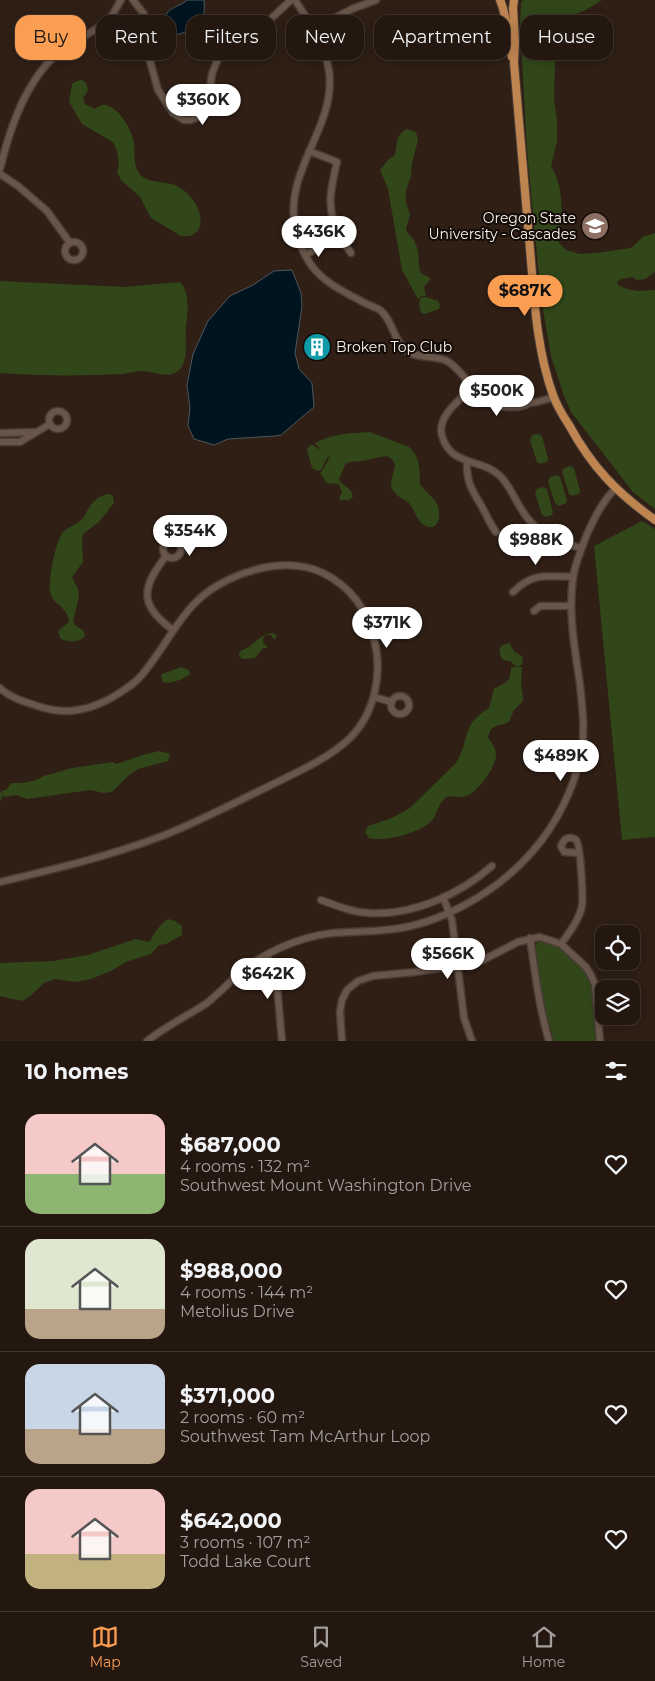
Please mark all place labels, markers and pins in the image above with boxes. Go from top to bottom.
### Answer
pin: $360K [168,84,238,126]
place label: Oregon State University - Cascades [428,209,576,243]
school or university icon: Oregon State University - Cascades [580,211,610,241]
pin: $436K [284,216,354,258]
pin: $687K [490,274,560,317]
building icon: Broken Top Club [302,332,332,362]
place label: Broken Top Club [336,338,452,356]
pin: $500K [462,374,532,417]
pin: $354K [155,514,225,557]
pin: $988K [501,524,571,566]
pin: $371K [352,606,422,649]
pin: $489K [526,740,596,782]
pin: $566K [413,938,483,980]
pin: $642K [233,958,303,1000]

